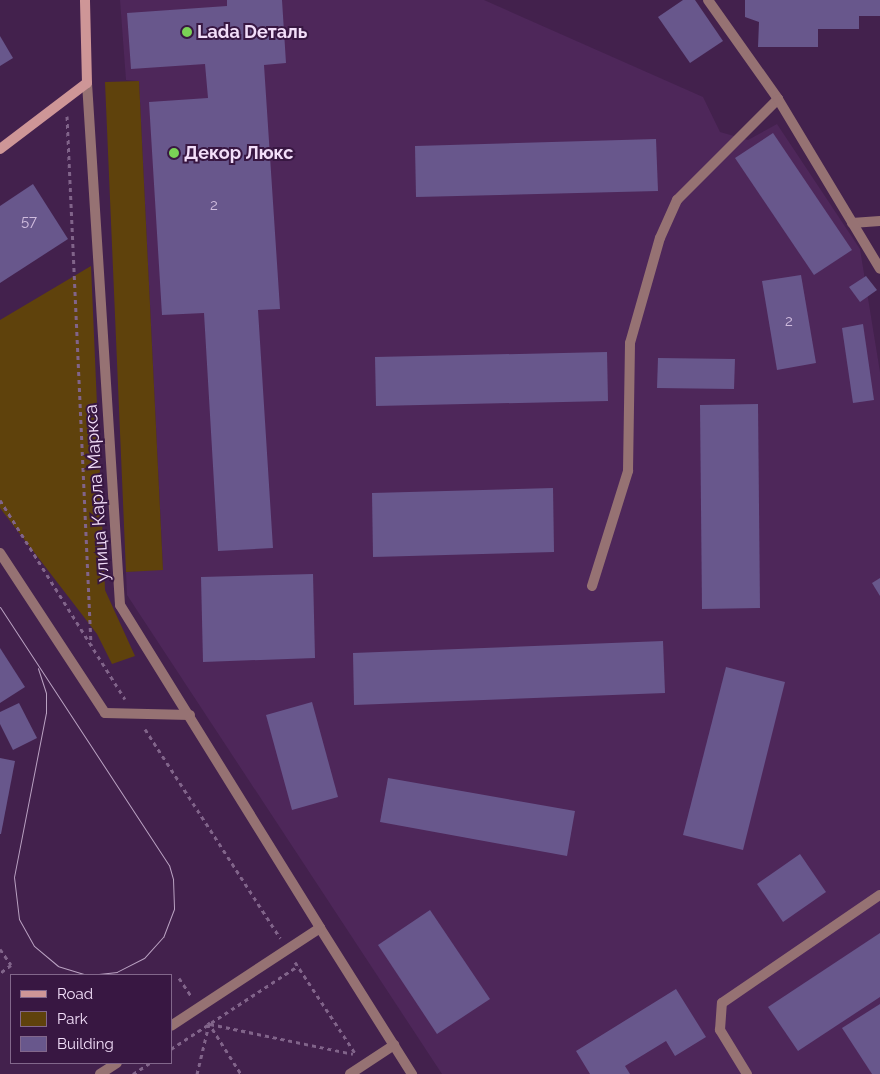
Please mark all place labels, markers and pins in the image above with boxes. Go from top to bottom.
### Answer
place label: Lada Dеталь [197,21,307,43]
marker: Lada Dеталь [181,26,193,38]
place label: Декор Люкс [184,142,293,164]
marker: Декор Люкс [168,147,180,159]

